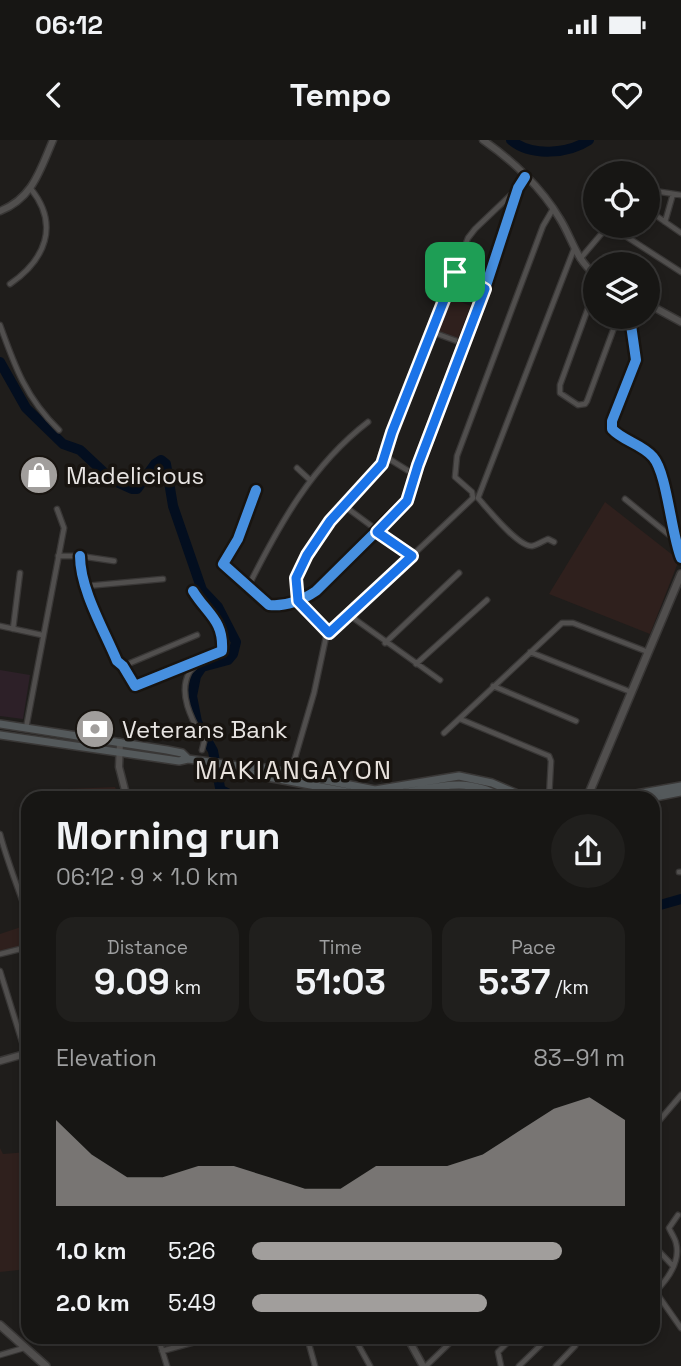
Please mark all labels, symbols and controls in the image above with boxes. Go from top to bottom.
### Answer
text: 06:12 [35,8,103,42]
text: Tempo [290,75,391,115]
icon: back [35,76,73,114]
icon: heart [608,76,646,114]
map controls [583,161,660,329]
button: locate [583,161,660,238]
pin [425,242,485,302]
button: layers [583,252,660,329]
icon: arrive [436,253,474,291]
shop icon: Madelicious [18,454,60,496]
place label: Madelicious [66,460,204,491]
bank icon: Veterans Bank [74,708,116,750]
place label: Veterans Bank [122,714,288,745]
district label: MAKIANGAYON [195,753,393,787]
text: Morning run [56,812,281,860]
button: share [551,814,625,888]
text: 06:12 · 9 × 1.0 km [56,862,238,892]
text: Distance [107,935,188,960]
text: Time [319,935,362,960]
text: Pace [511,935,556,960]
text: 9.09 [94,960,170,1004]
text: 51:03 [295,960,386,1004]
text: 5:37 [478,960,550,1004]
text: km [170,975,201,1000]
text: /km [550,975,589,1000]
text: Elevation [56,1043,157,1073]
text: 83–91 m [533,1043,625,1073]
text: 1.0 km [56,1236,126,1266]
text: 5:26 [168,1236,216,1266]
text: 2.0 km [56,1288,130,1318]
text: 5:49 [168,1288,216,1318]

